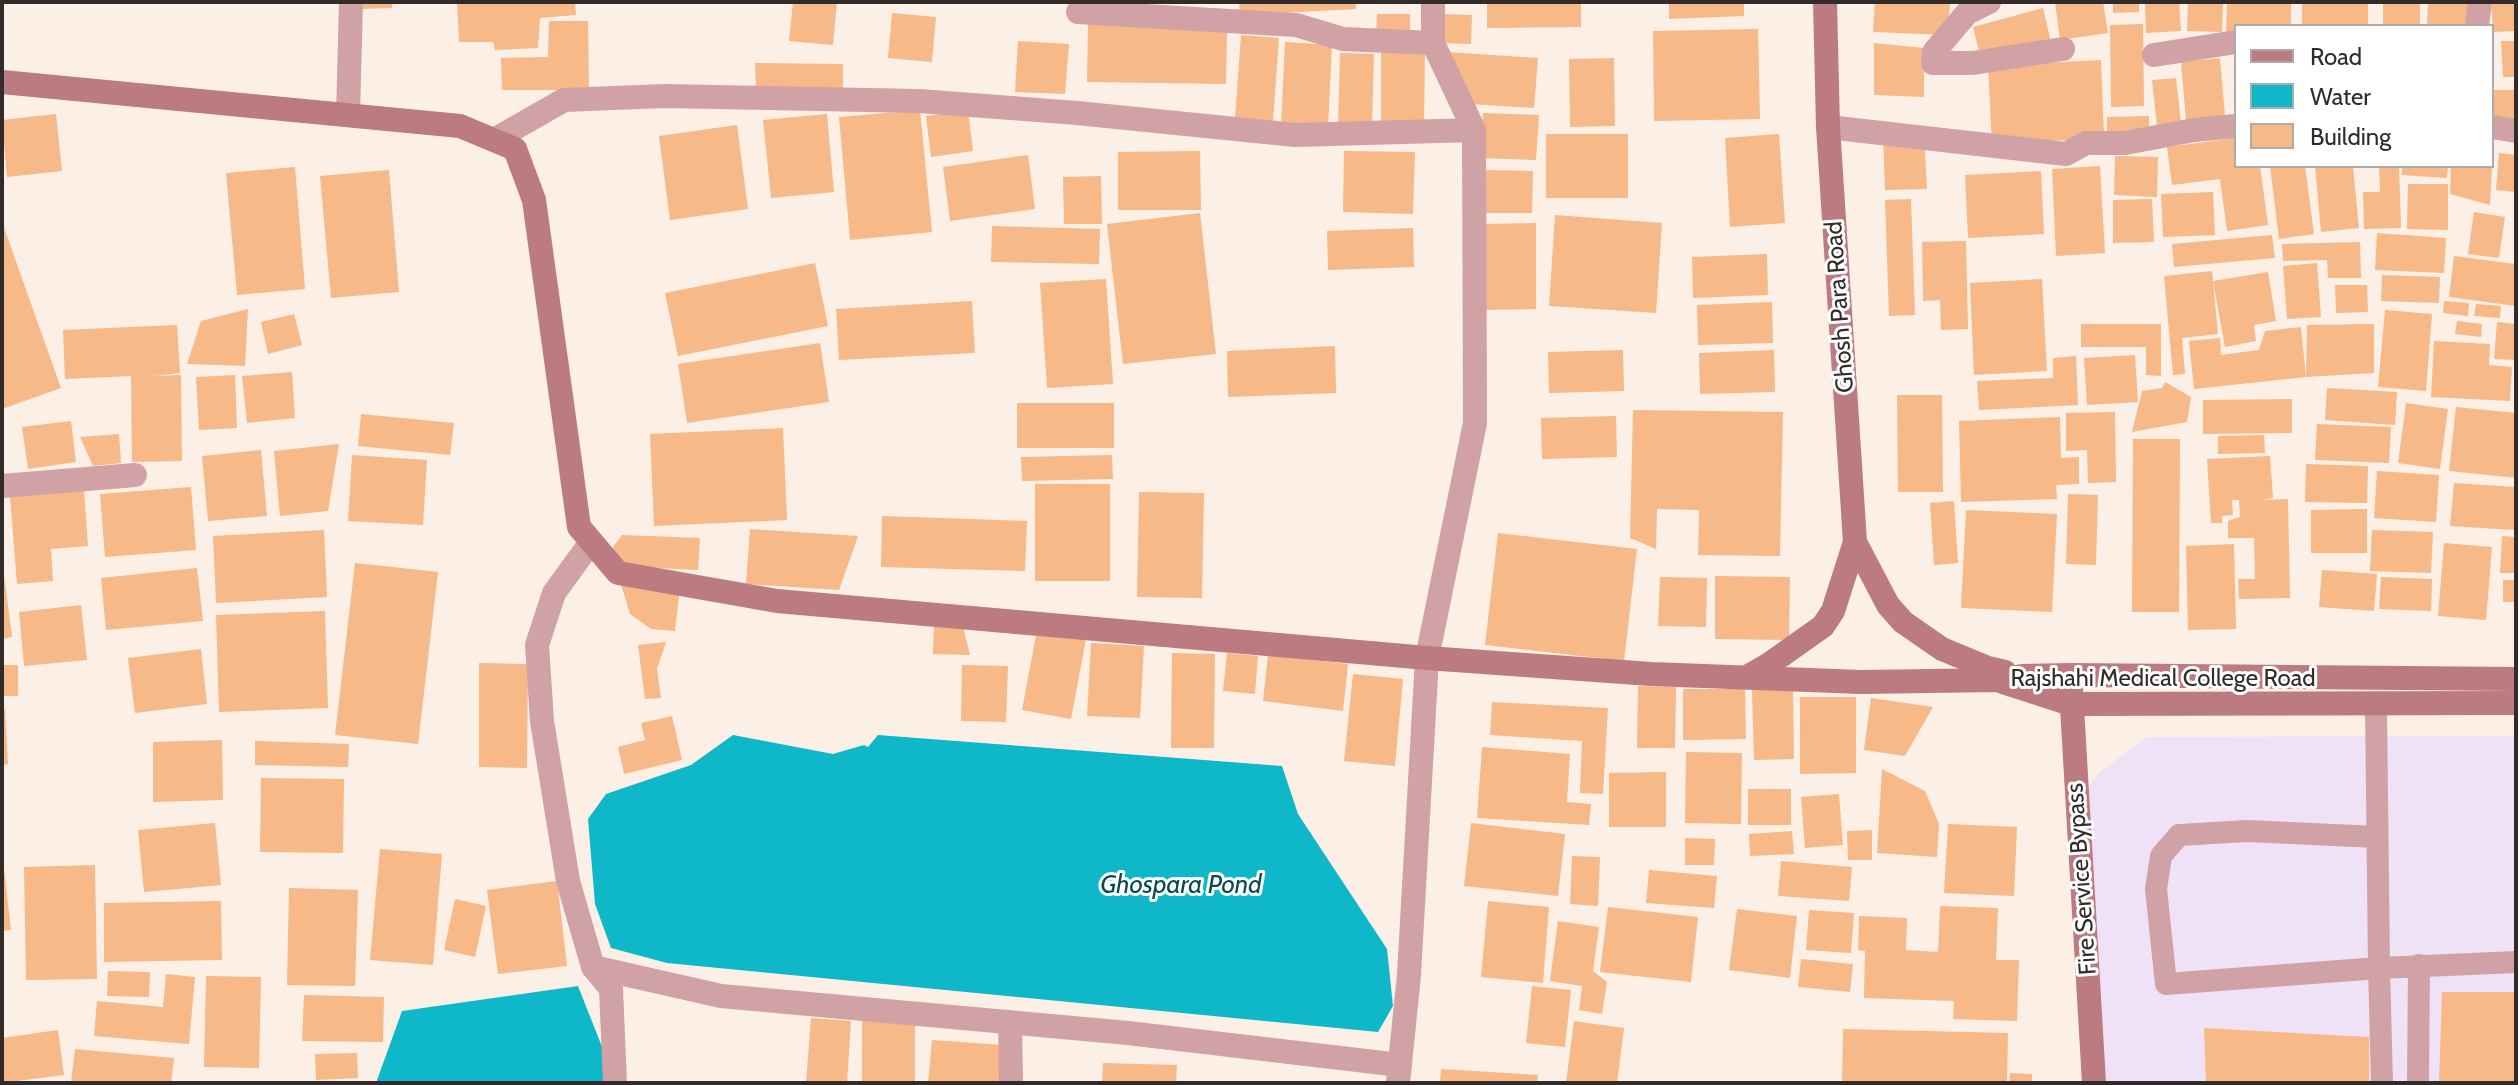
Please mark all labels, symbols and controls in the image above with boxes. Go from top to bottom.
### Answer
legend [2234,24,2494,168]
text: Road [2310,42,2362,71]
text: Water [2310,82,2371,111]
text: Building [2310,122,2391,151]
street label: Ghosh Para Road [1820,220,1860,394]
street label: Rajshahi Medical College Road [2010,665,2316,693]
street label: Fire Service Bypass [2061,782,2103,976]
water label: Ghospara Pond [1100,869,1262,901]

